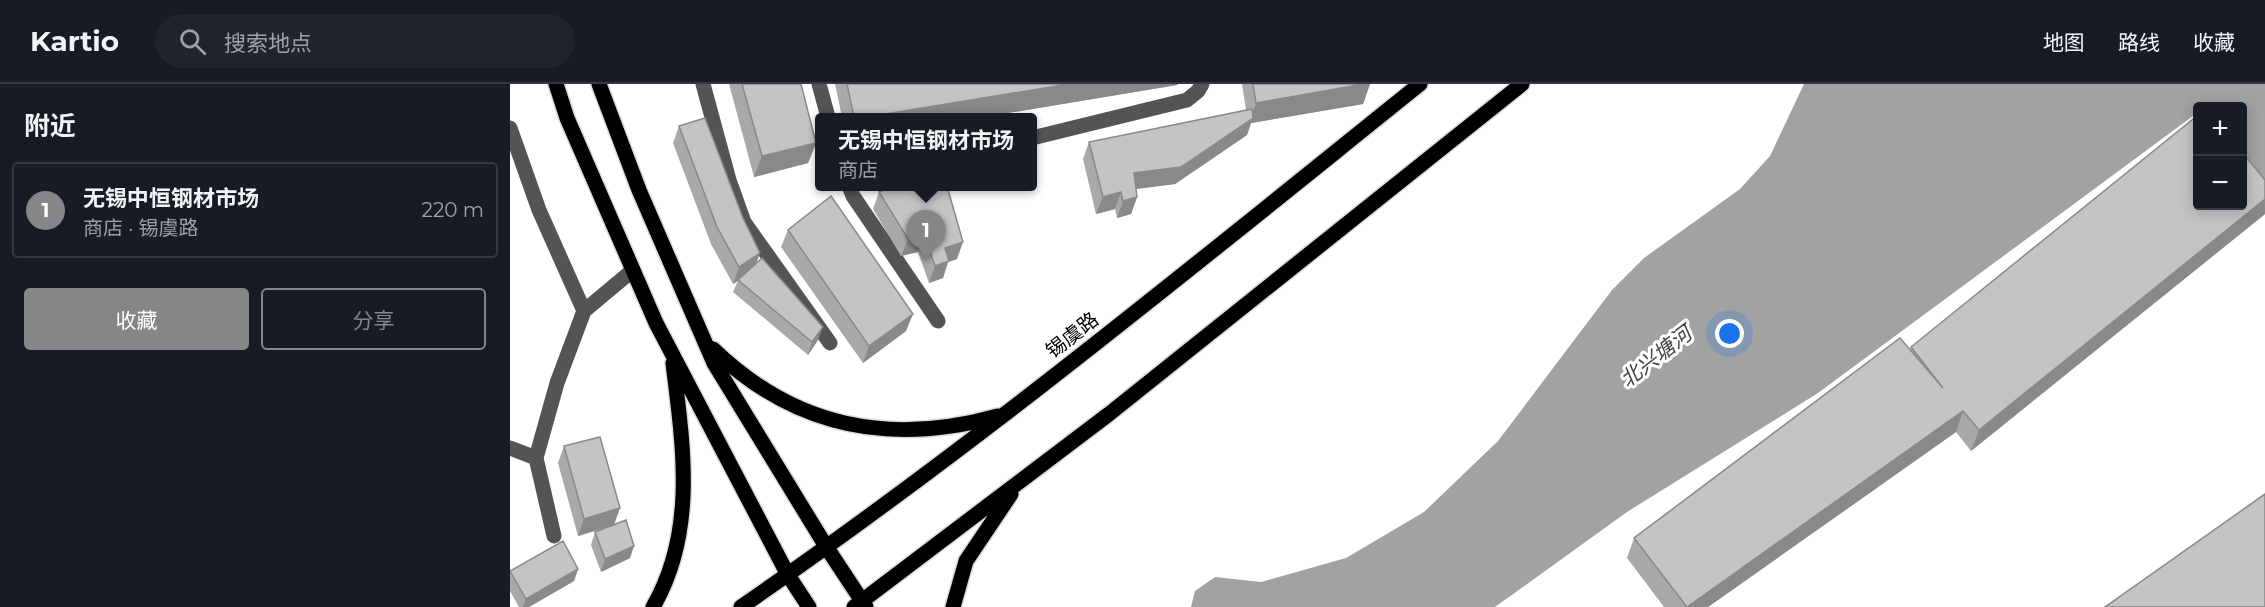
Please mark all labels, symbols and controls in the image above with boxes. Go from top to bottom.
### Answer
search box [155,14,575,68]
text: Kartio [30,24,119,58]
icon: search [176,25,209,58]
text: 搜索地点 [224,30,312,57]
text: 地图 [2043,30,2085,55]
text: 路线 [2118,30,2160,55]
text: 收藏 [2193,30,2235,55]
map controls [2193,102,2247,210]
button: + [2193,102,2247,156]
text: 附近 [24,110,76,142]
popup [815,113,1037,191]
text: 无锡中恒钢材市场 [838,127,1014,154]
button: − [2193,156,2247,210]
text: 商店 [838,158,878,182]
text: 无锡中恒钢材市场 [83,185,259,212]
text: 1 [42,198,49,222]
text: 220 m [422,198,484,222]
pin: 1 [906,210,946,260]
text: 商店 · 锡虞路 [83,216,199,240]
button: 收藏 [24,288,249,350]
button: 分享 [261,288,486,350]
street label: 锡虞路 [1041,307,1103,363]
water label: 北兴塘河 [1615,318,1700,392]
your location [1715,319,1744,348]

